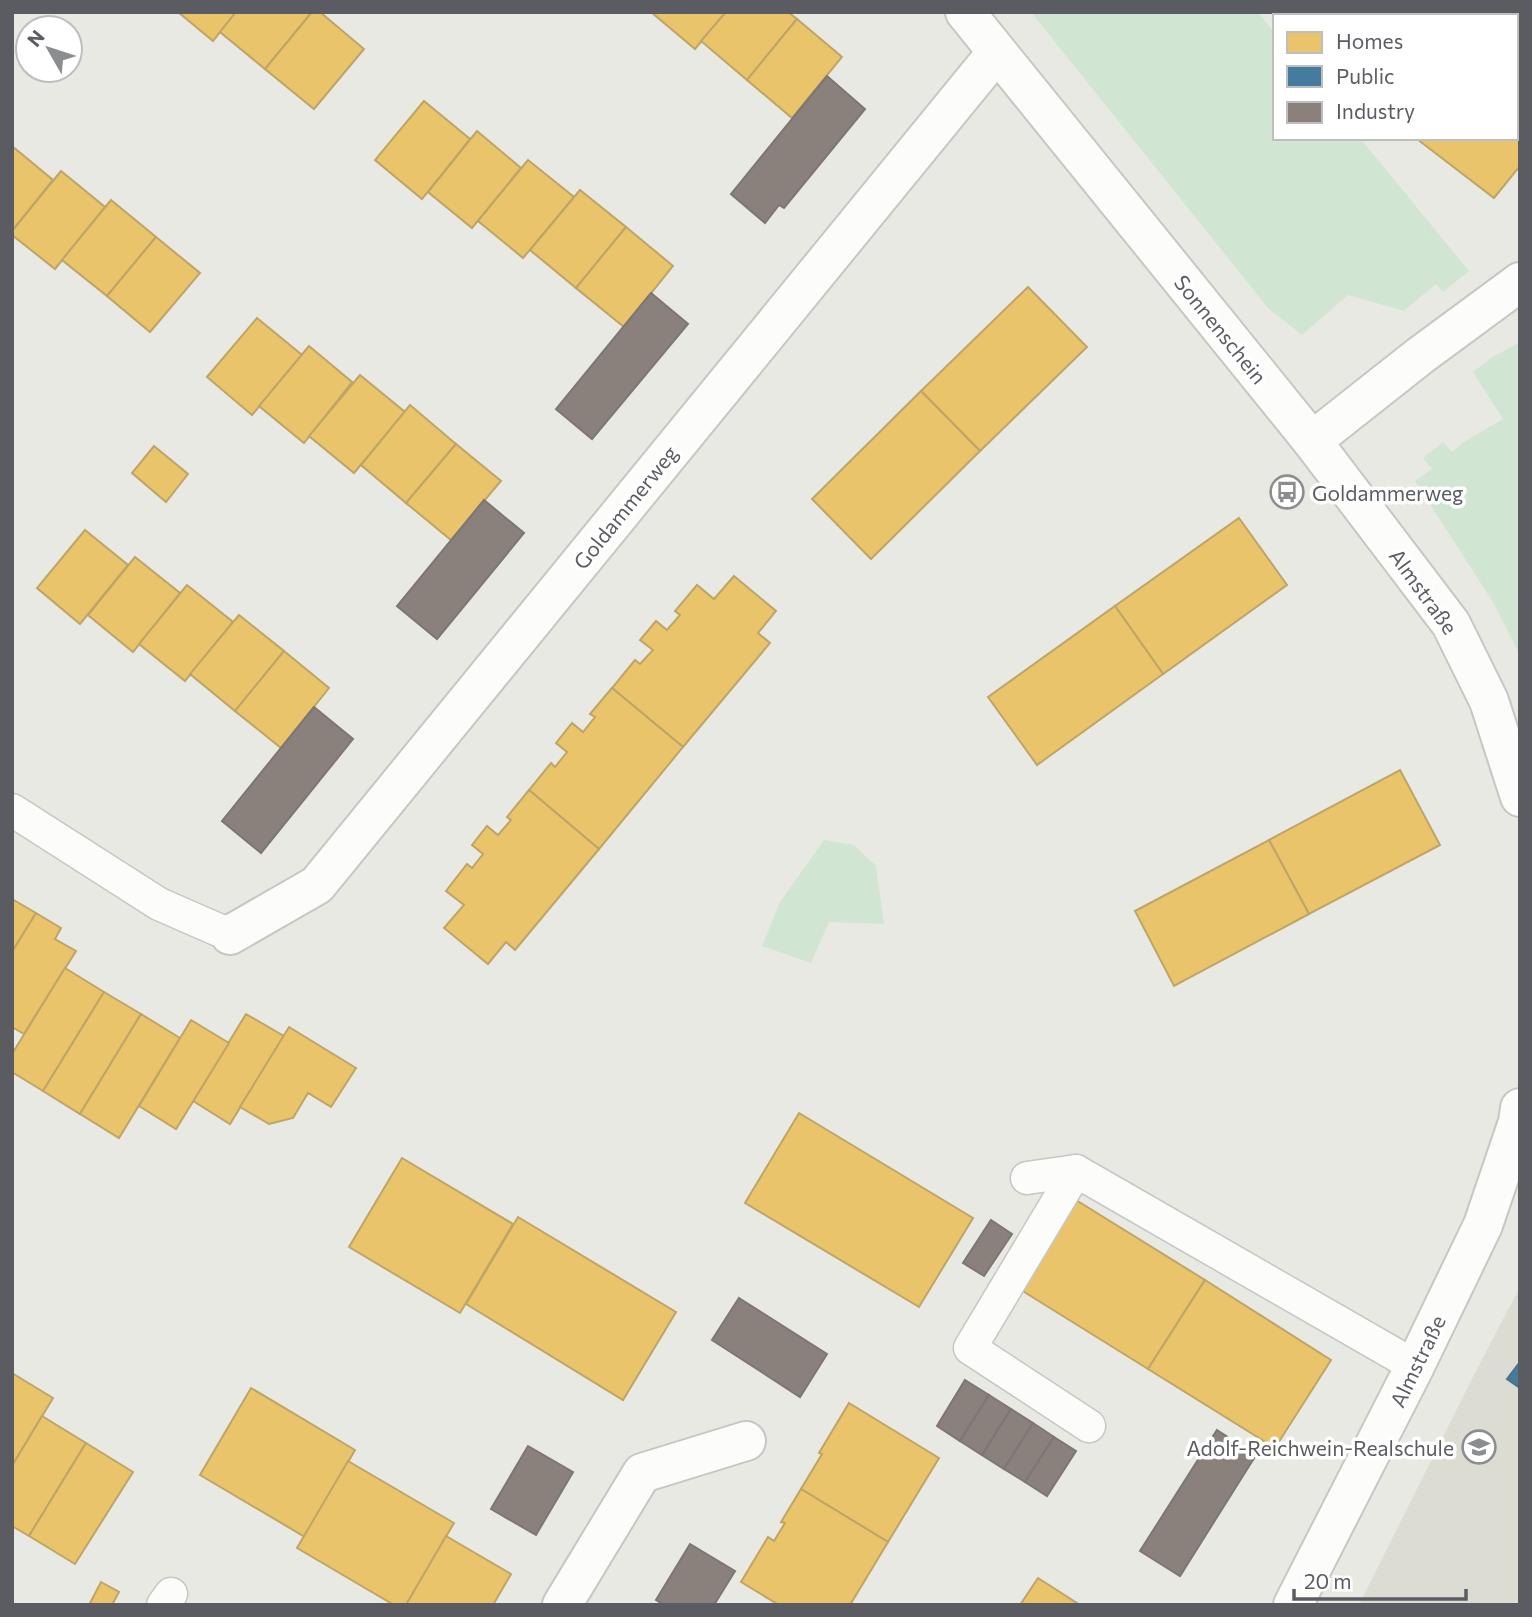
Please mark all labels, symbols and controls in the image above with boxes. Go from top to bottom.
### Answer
north arrow [14,14,84,84]
legend [1273,14,1518,140]
text: N [22,25,49,51]
text: Homes [1336,28,1403,53]
text: Public [1336,63,1394,88]
text: Industry [1336,98,1415,123]
street label: Sonnenschein [1170,270,1272,388]
street label: Goldammerweg [568,440,682,574]
bus stop icon: Goldammerweg [1268,473,1306,511]
place label: Goldammerweg [1312,480,1463,505]
street label: Almstraße [1385,544,1463,638]
street label: Almstraße [1384,1311,1450,1411]
school or university icon: Adolf-Reichwein-Realschule [1460,1428,1498,1466]
place label: Adolf-Reichwein-Realschule [1187,1435,1454,1460]
scale bar [1294,1558,1466,1602]
text: 20 m [1304,1568,1352,1593]

